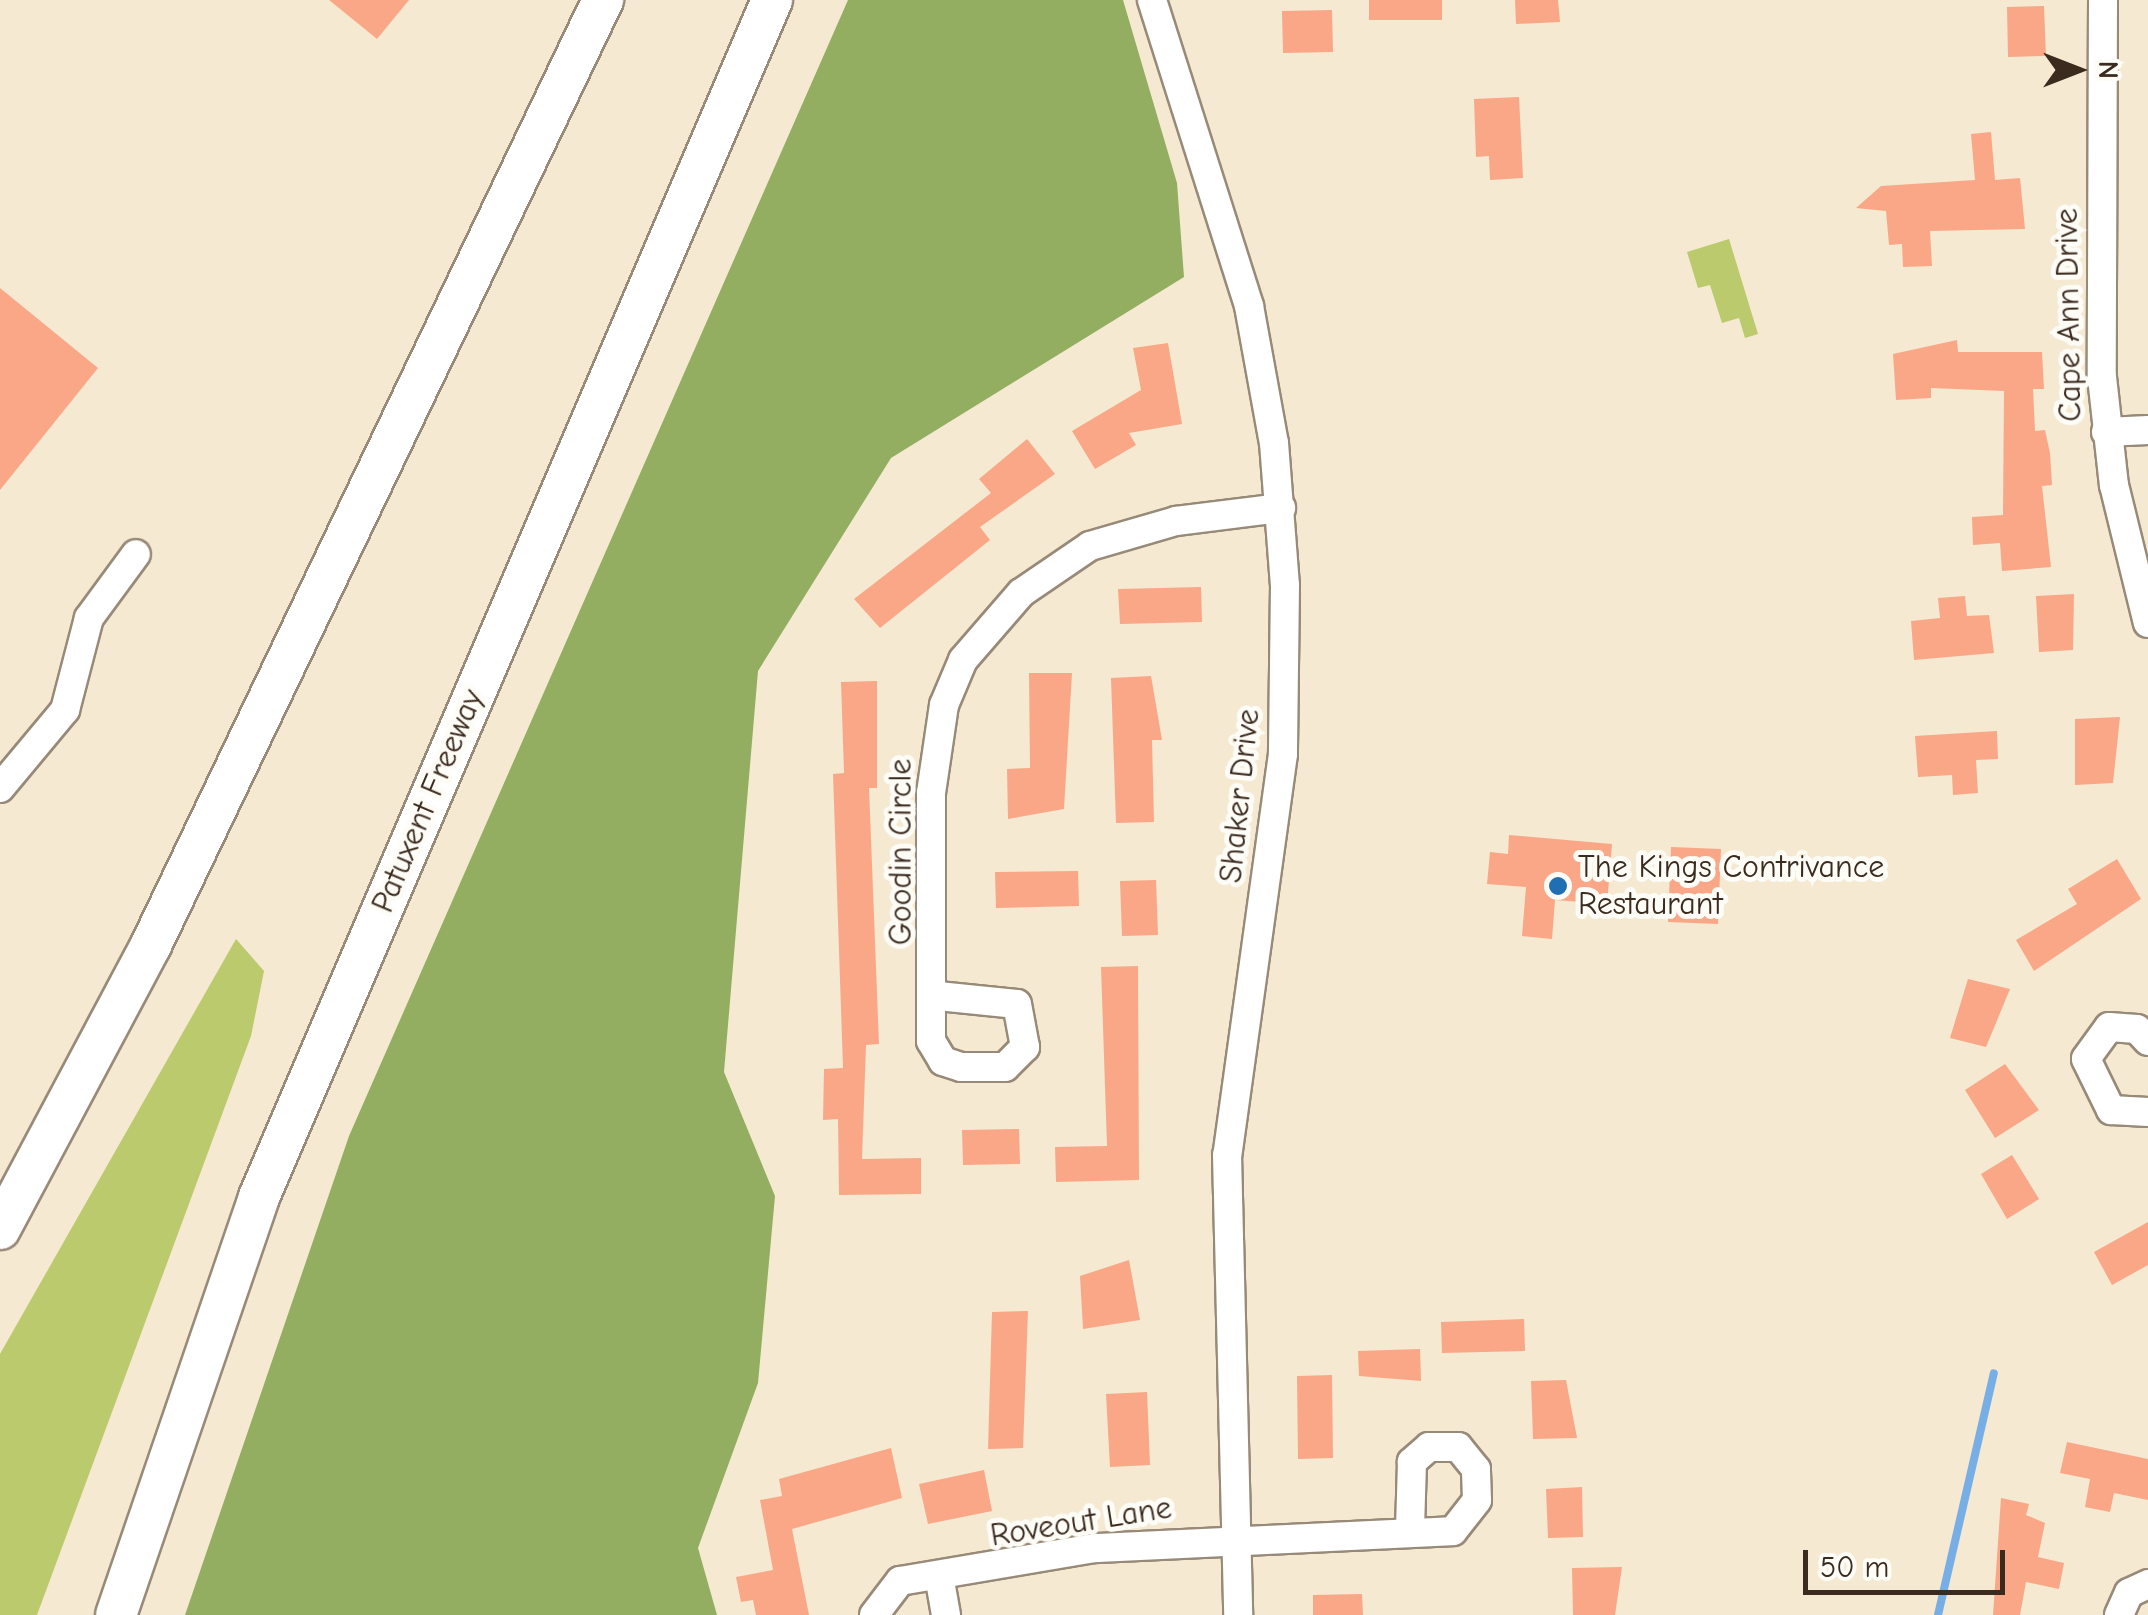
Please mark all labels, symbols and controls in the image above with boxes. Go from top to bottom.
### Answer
north arrow [2028,20,2128,120]
text: N [2092,61,2124,79]
street label: Cape Ann Drive [2048,208,2090,422]
street label: Patuxent Freeway [364,684,492,918]
street label: Shaker Drive [1212,707,1268,885]
street label: Goodin Circle [882,759,920,945]
place label: The Kings Contrivance Restaurant [1578,849,1884,924]
marker: The Kings Contrivance Restaurant [1547,875,1569,897]
street label: Roveout Lane [988,1489,1174,1555]
scale bar [1808,1530,2010,1592]
text: 50 m [1820,1550,1889,1585]

